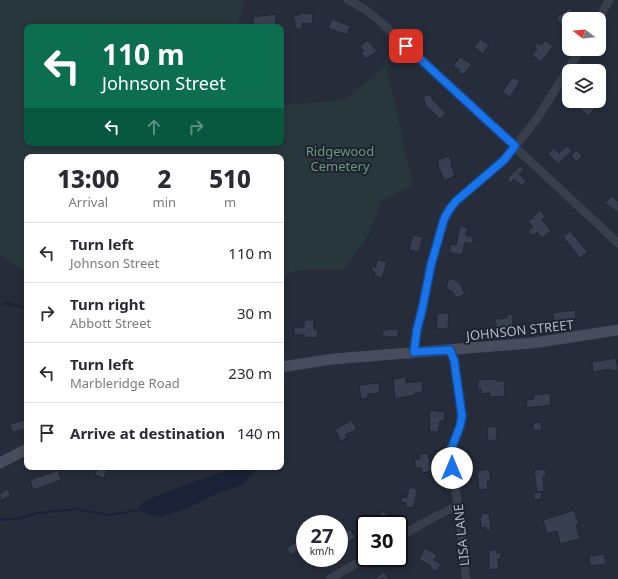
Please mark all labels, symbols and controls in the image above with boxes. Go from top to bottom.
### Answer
north arrow [562,12,606,56]
map controls [562,12,606,108]
pin [389,29,423,63]
text: 110 m [102,35,185,73]
icon: arrive [395,35,417,57]
icon: left [36,40,88,92]
button: layers [562,64,606,108]
text: Johnson Street [102,71,226,95]
icon: left [101,116,123,138]
icon: ahead [143,116,165,138]
icon: right [185,116,207,138]
park label: Ridgewood Cemetery [306,142,374,175]
text: 13:00 [57,162,119,195]
text: 2 [157,162,171,195]
text: 510 [209,162,251,195]
text: Arrival [68,193,108,211]
text: min [153,193,176,211]
text: m [224,193,236,211]
text: Turn left [70,234,134,254]
icon: left [36,242,58,264]
text: 110 m [228,243,272,263]
text: Johnson Street [70,254,159,272]
text: Turn right [70,294,145,314]
icon: right [36,302,58,324]
text: 30 m [237,303,272,323]
text: Abbott Street [70,314,151,332]
street label: JOHNSON STREET [463,315,575,345]
text: Turn left [70,354,134,374]
icon: left [36,362,58,384]
text: 230 m [228,363,272,383]
text: Marbleridge Road [70,374,180,392]
icon: arrive [36,422,58,444]
text: Arrive at destination [70,423,225,443]
text: 140 m [237,423,281,443]
position arrow [431,447,473,489]
street label: LISA LANE [449,503,473,567]
speed limit sign: 30 [356,515,408,567]
text: 27 [311,522,333,549]
text: km/h [310,544,334,558]

